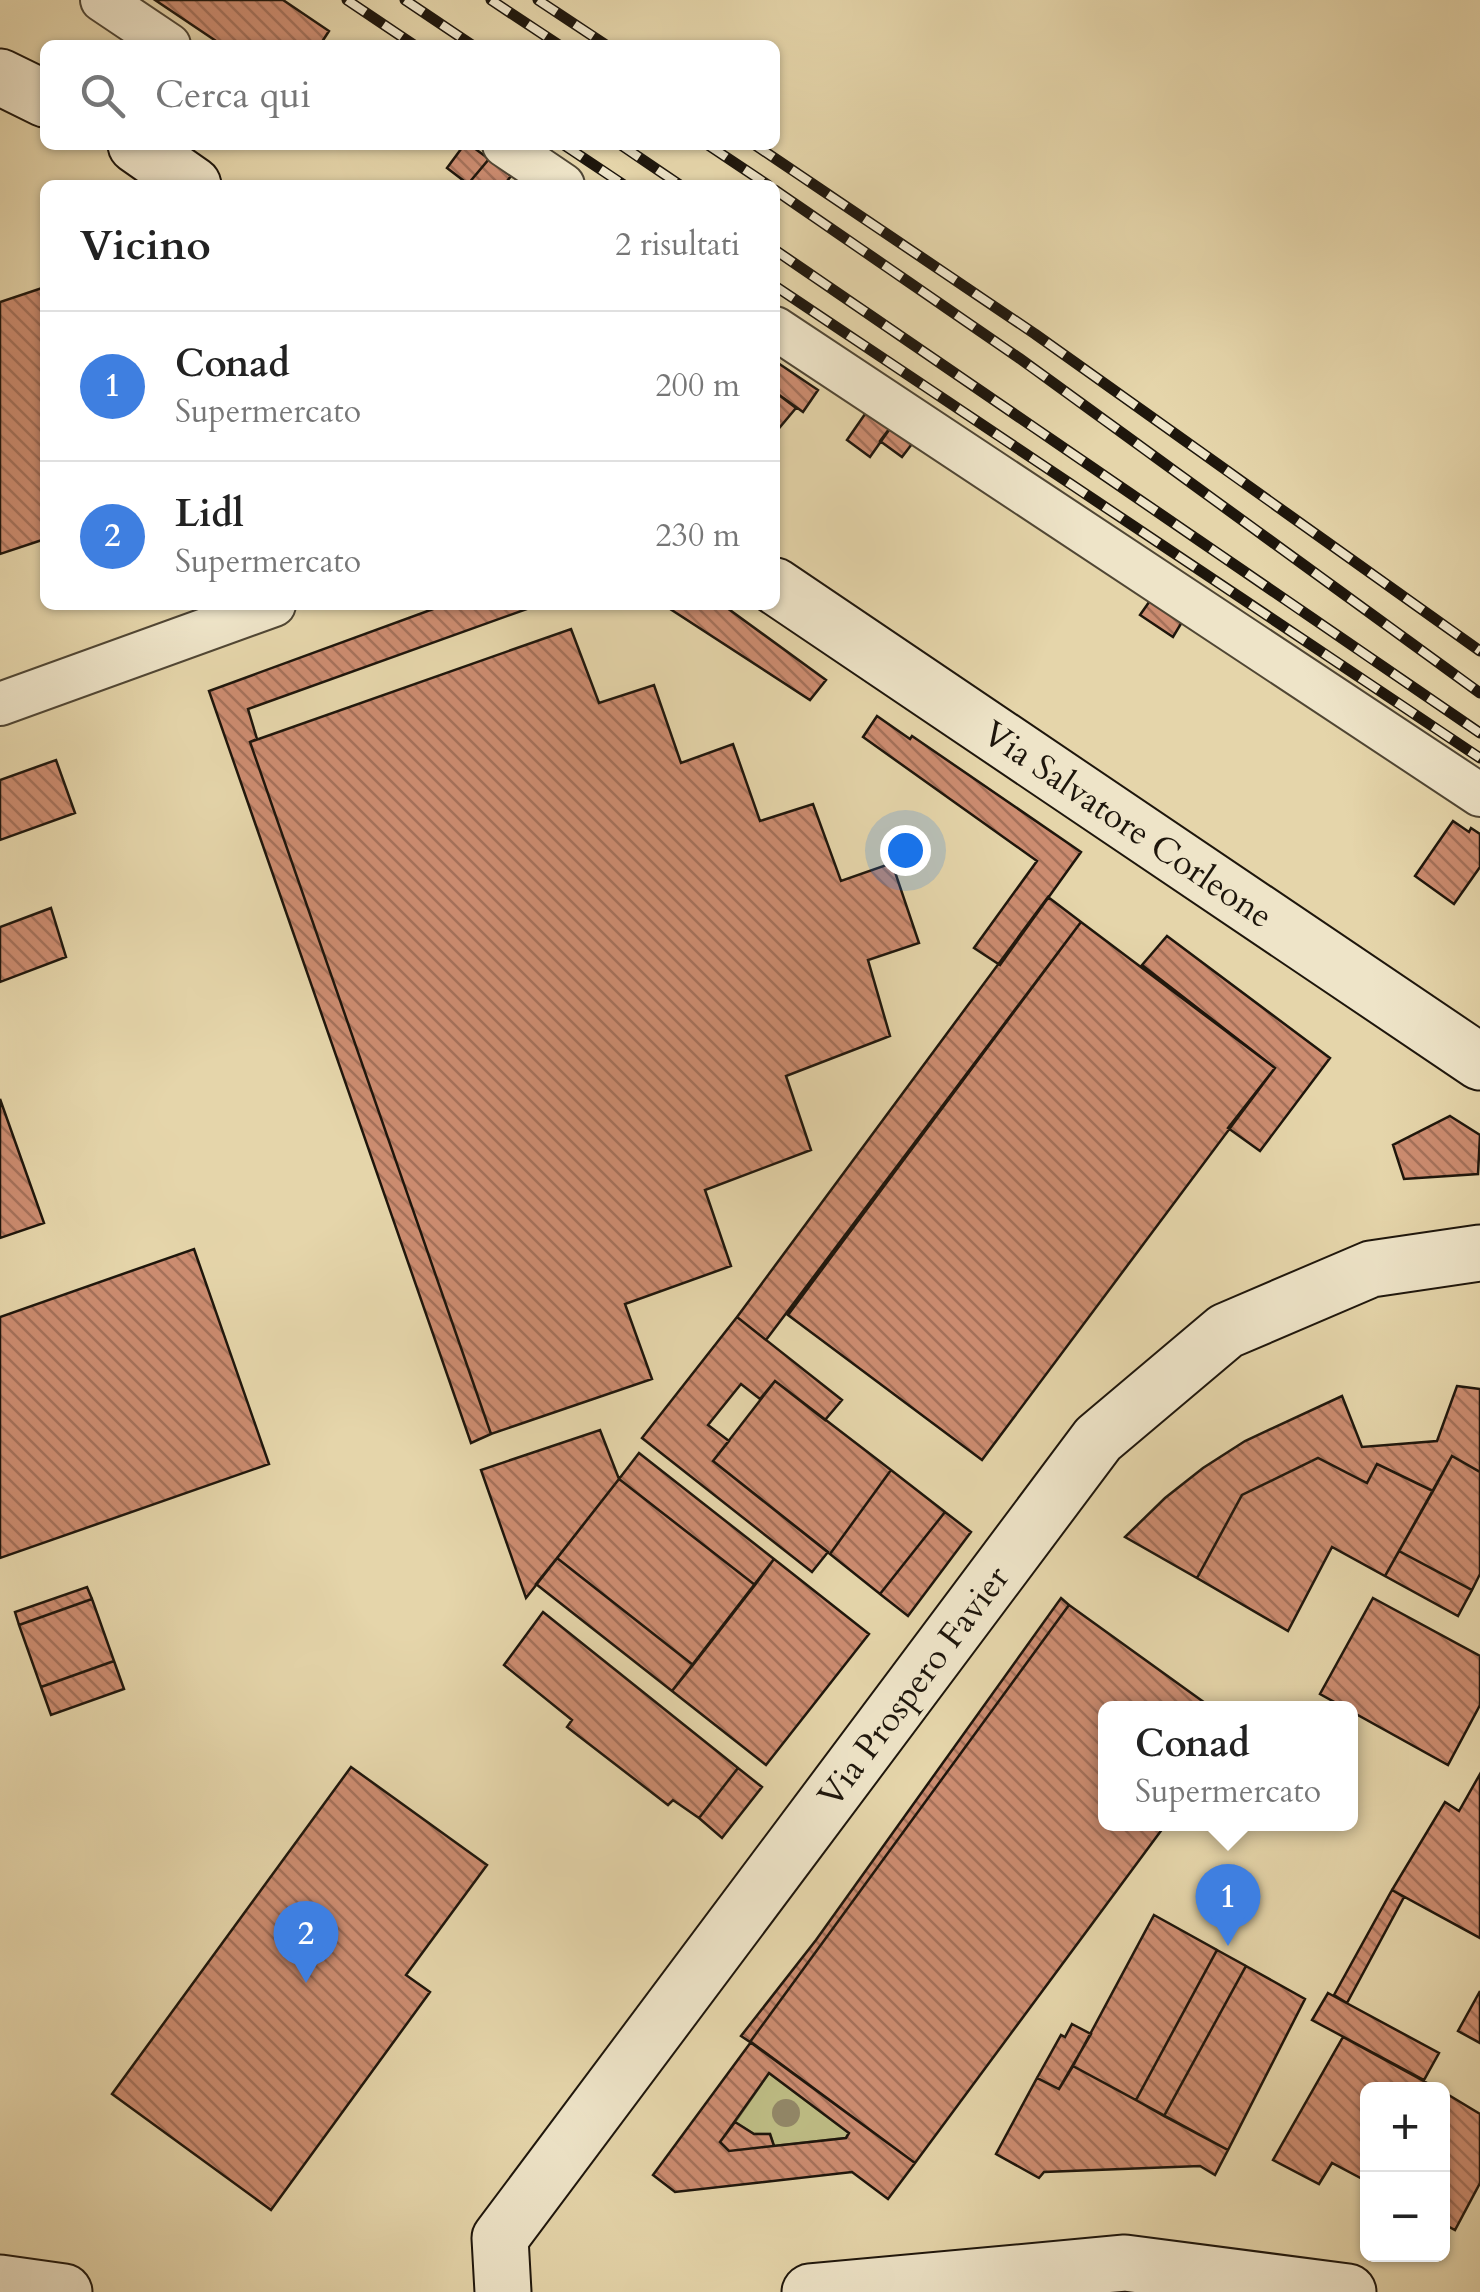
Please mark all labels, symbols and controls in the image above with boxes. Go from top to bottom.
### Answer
search box [40,40,780,150]
icon: search [75,68,130,123]
text: Cerca qui [155,69,311,121]
text: Vicino [80,217,211,274]
text: 2 risultati [615,223,740,267]
text: Conad [175,338,290,390]
text: 1 [104,364,121,408]
text: 200 m [655,364,740,408]
text: Supermercato [175,390,361,434]
text: Lidl [175,488,244,540]
text: 2 [104,514,121,558]
text: 230 m [655,514,740,558]
text: Supermercato [175,540,361,584]
street label: Via Salvatore Corleone [973,710,1282,940]
your location [880,825,931,876]
street label: Via Prospero Favier [807,1556,1021,1817]
popup [1098,1701,1358,1831]
text: Conad [1135,1718,1250,1770]
text: Supermercato [1135,1770,1321,1814]
pin: 1 [1196,1864,1260,1946]
pin: 2 [274,1900,338,1983]
map controls [1360,2082,1450,2262]
button: + [1360,2082,1450,2172]
button: − [1360,2172,1450,2262]

